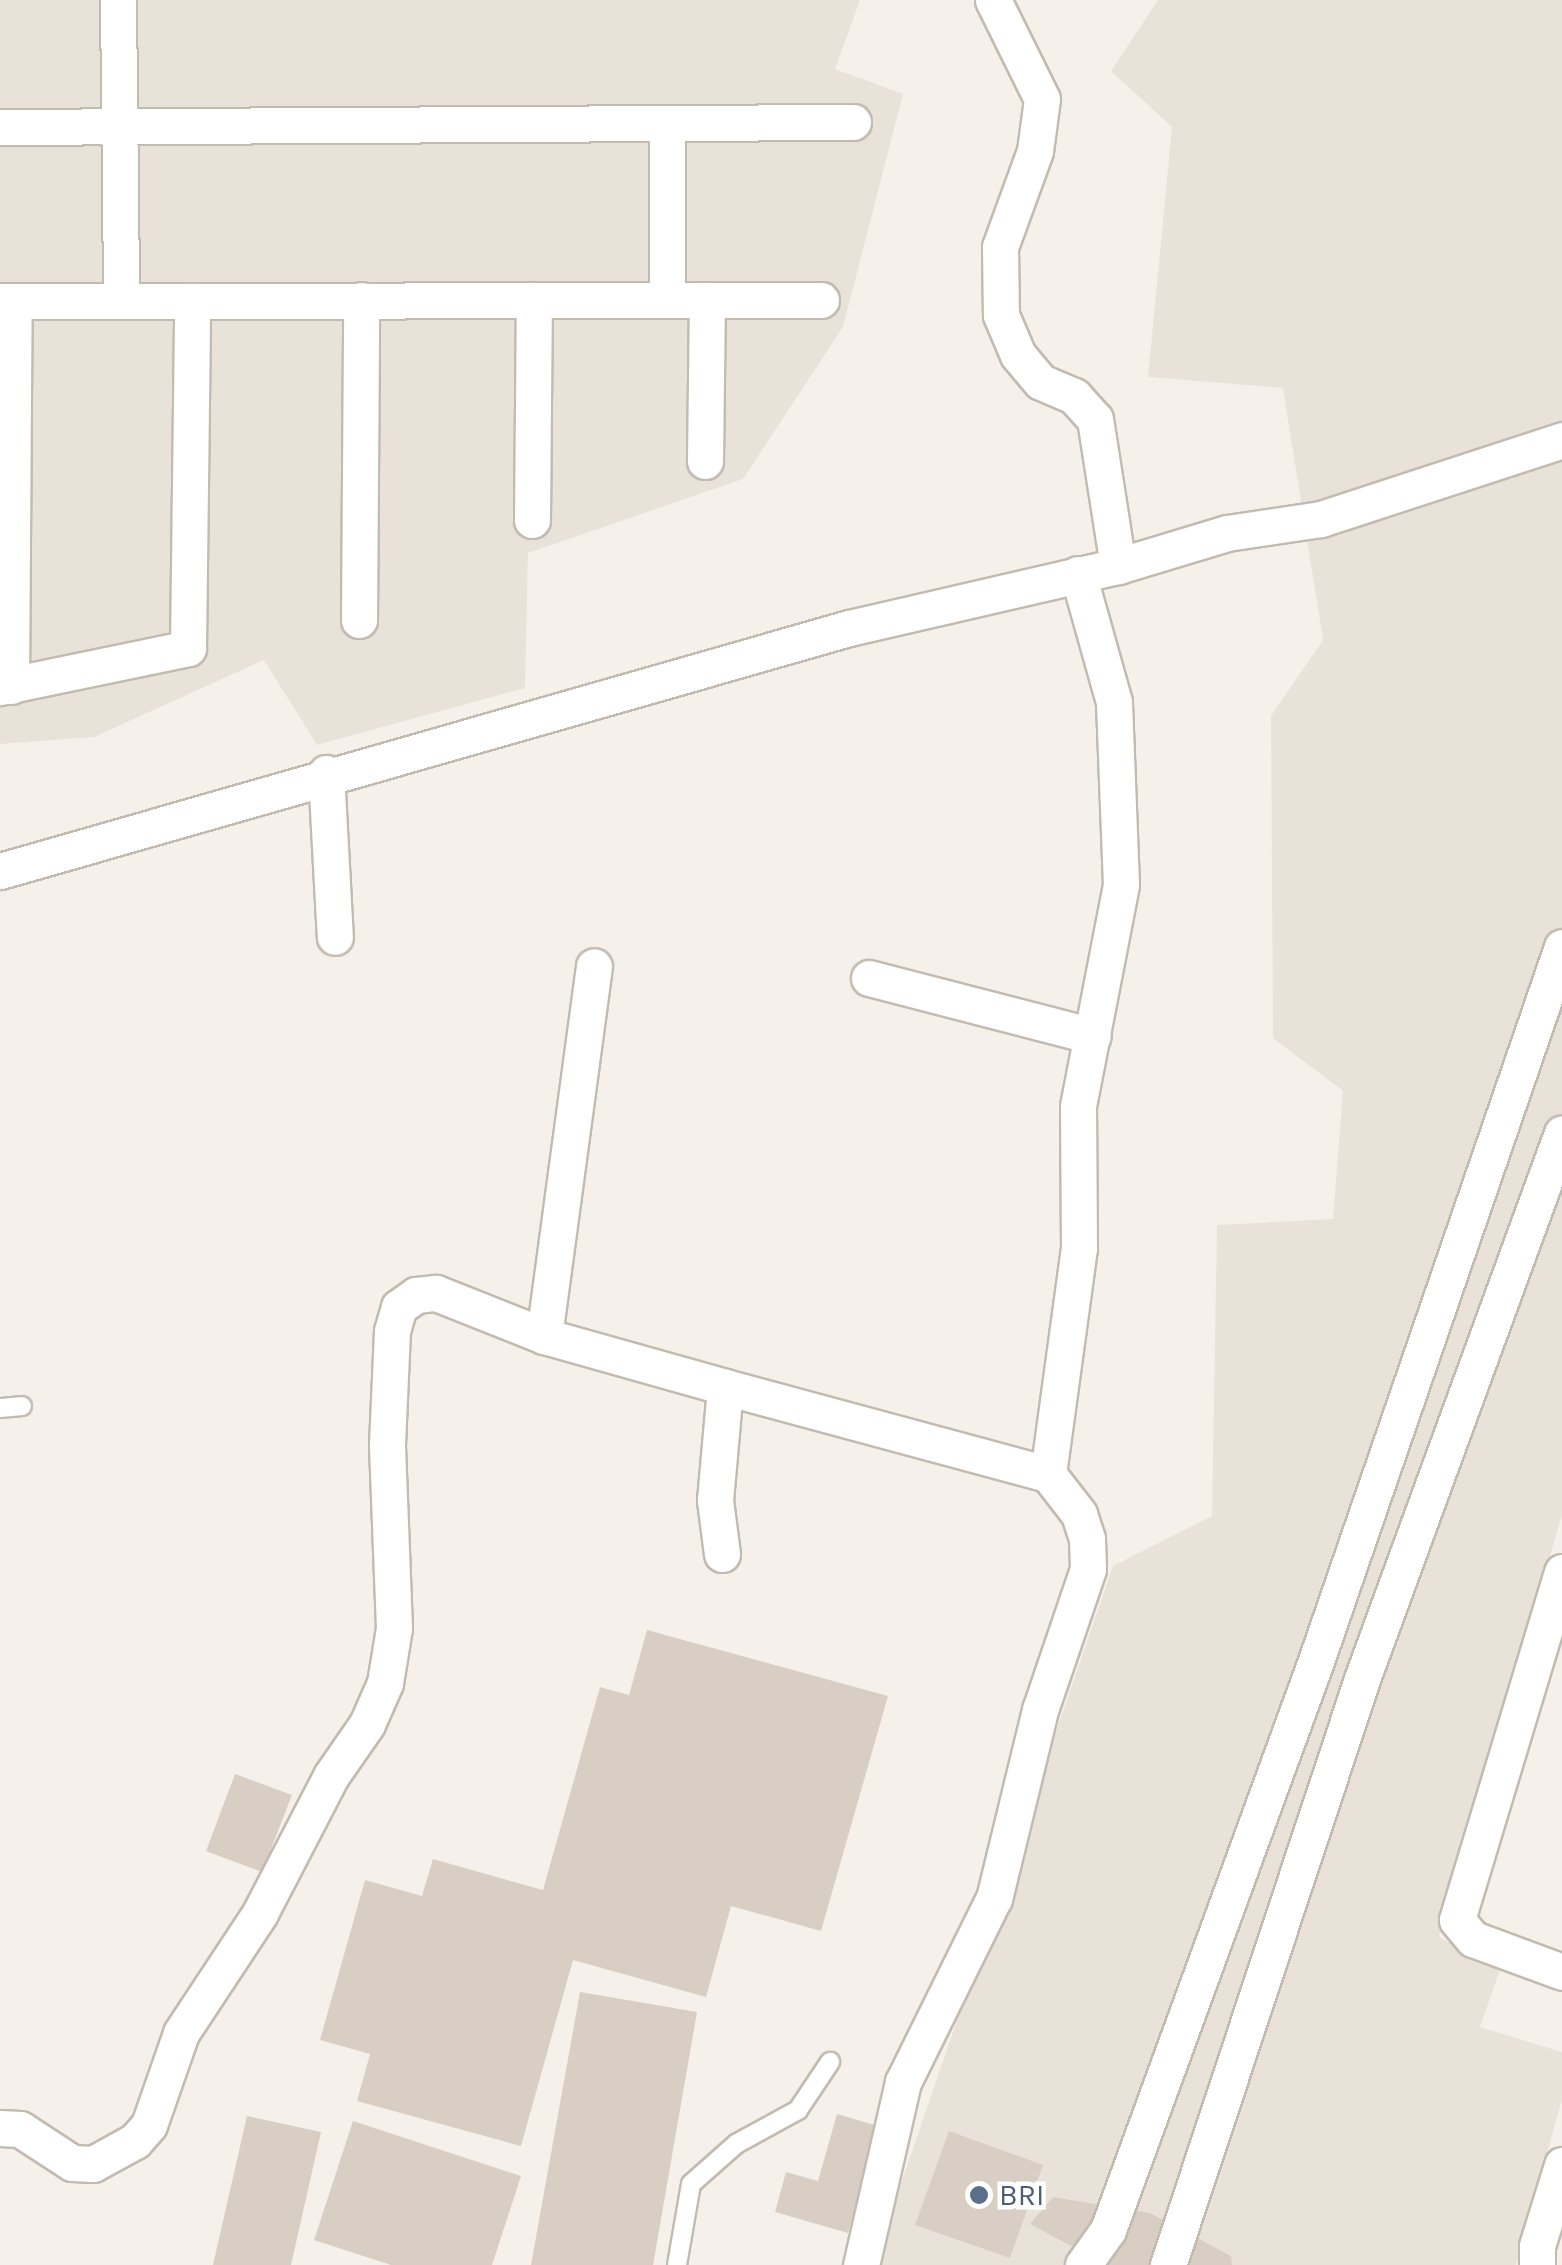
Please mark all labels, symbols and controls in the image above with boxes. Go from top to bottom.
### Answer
place label: BRI [999,2177,1044,2213]
marker: BRI [968,2184,990,2206]

